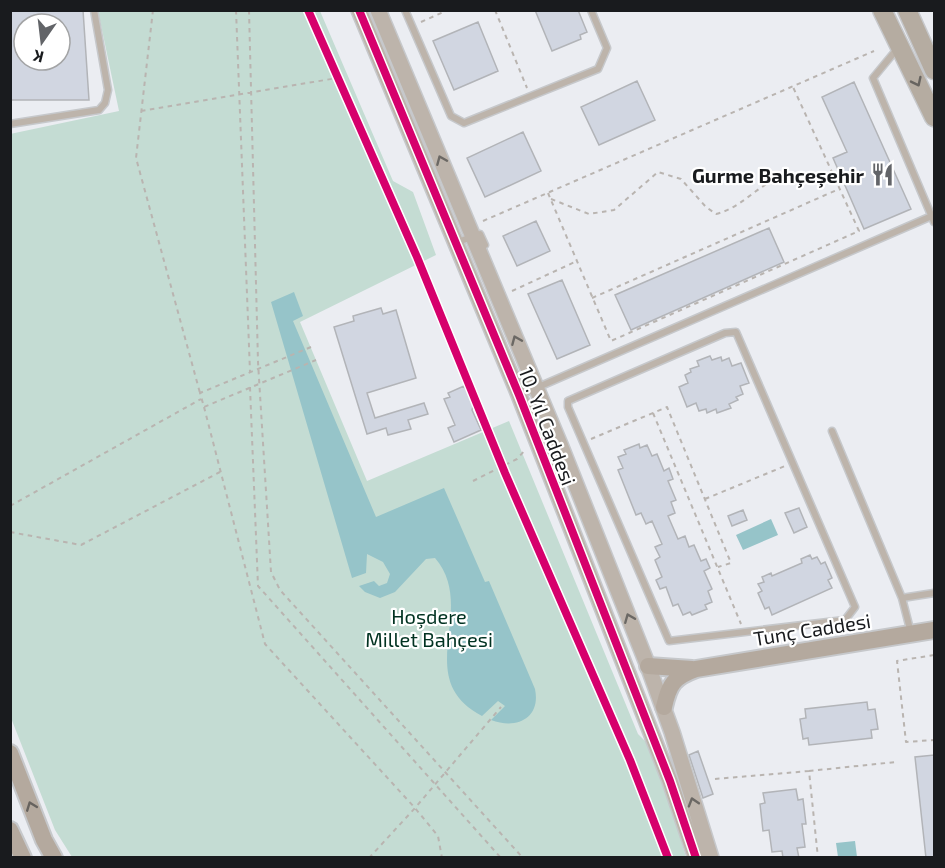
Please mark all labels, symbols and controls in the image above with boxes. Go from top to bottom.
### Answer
north arrow [12,12,72,72]
text: K [30,46,45,67]
one-way arrow [910,75,922,86]
one-way arrow [436,155,448,166]
restaurant icon: Gurme Bahçeşehir [869,162,895,188]
place label: Gurme Bahçeşehir [692,163,864,188]
one-way arrow [511,335,523,346]
street label: 10. Yıl Caddesi [514,363,582,489]
park label: Hoşdere Millet Bahçesi [365,604,493,652]
street label: Tunç Caddesi [752,608,872,651]
one-way arrow [623,613,636,624]
one-way arrow [688,797,701,808]
one-way arrow [26,801,38,812]

